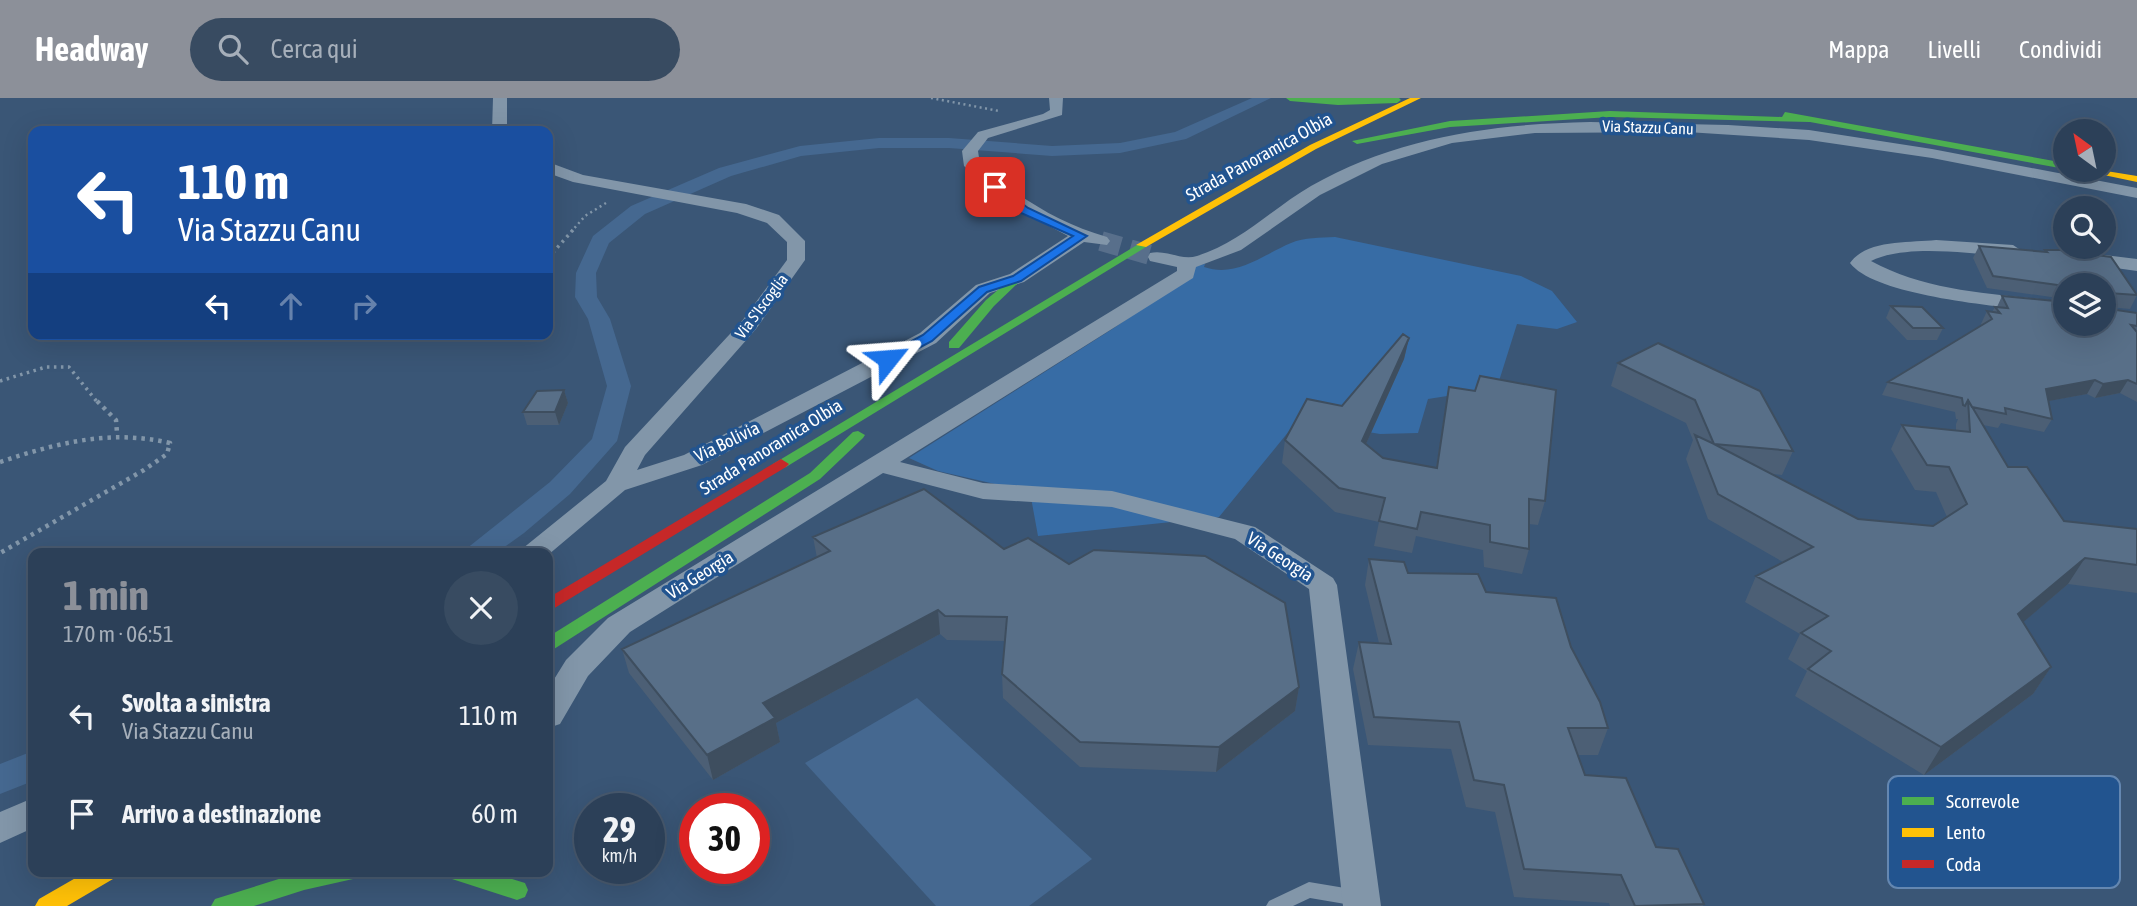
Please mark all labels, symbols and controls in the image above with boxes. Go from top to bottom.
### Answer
search box [190,18,680,81]
text: Headway [35,30,148,68]
icon: search [214,30,252,68]
text: Cerca qui [270,34,358,64]
text: Mappa [1828,36,1889,63]
text: Livelli [1927,36,1981,63]
text: Condividi [2019,36,2102,63]
street label: Strada Panoramica Olbia [1182,108,1335,205]
street label: Via Stazzu Canu [1602,116,1694,138]
north arrow [2053,119,2116,182]
map controls [2053,119,2116,336]
text: 110 m [178,153,289,209]
icon: left [63,154,154,245]
pin [965,157,1025,217]
icon: arrive [976,168,1014,206]
button: search [2053,196,2116,259]
text: Via Stazzu Canu [178,211,361,248]
street label: Via S'Iscoglia [731,270,792,342]
button: layers [2053,273,2116,336]
icon: left [199,287,237,325]
icon: ahead [272,287,310,325]
icon: right [345,287,383,325]
position arrow [851,322,925,396]
street label: Strada Panoramica Olbia [696,394,846,499]
street label: Via Bolivia [691,417,763,466]
street label: Via Georgia [1243,527,1317,586]
street label: Via Georgia [662,546,737,603]
text: 1 min [63,571,149,619]
button: close [444,571,518,645]
text: 170 m · 06:51 [63,621,174,647]
text: Svolta a sinistra [122,688,271,718]
icon: left [63,697,101,735]
text: 110 m [459,701,518,731]
text: Via Stazzu Canu [122,718,254,744]
legend [1888,776,2120,888]
text: Scorrevole [1946,790,2020,812]
speed limit sign: 30 [679,793,770,884]
icon: arrive [63,795,101,833]
text: Arrivo a destinazione [122,799,321,829]
text: 60 m [471,799,518,829]
text: 29 [603,809,636,849]
text: Lento [1946,821,1985,843]
text: km/h [602,845,637,866]
text: Coda [1946,853,1981,875]

